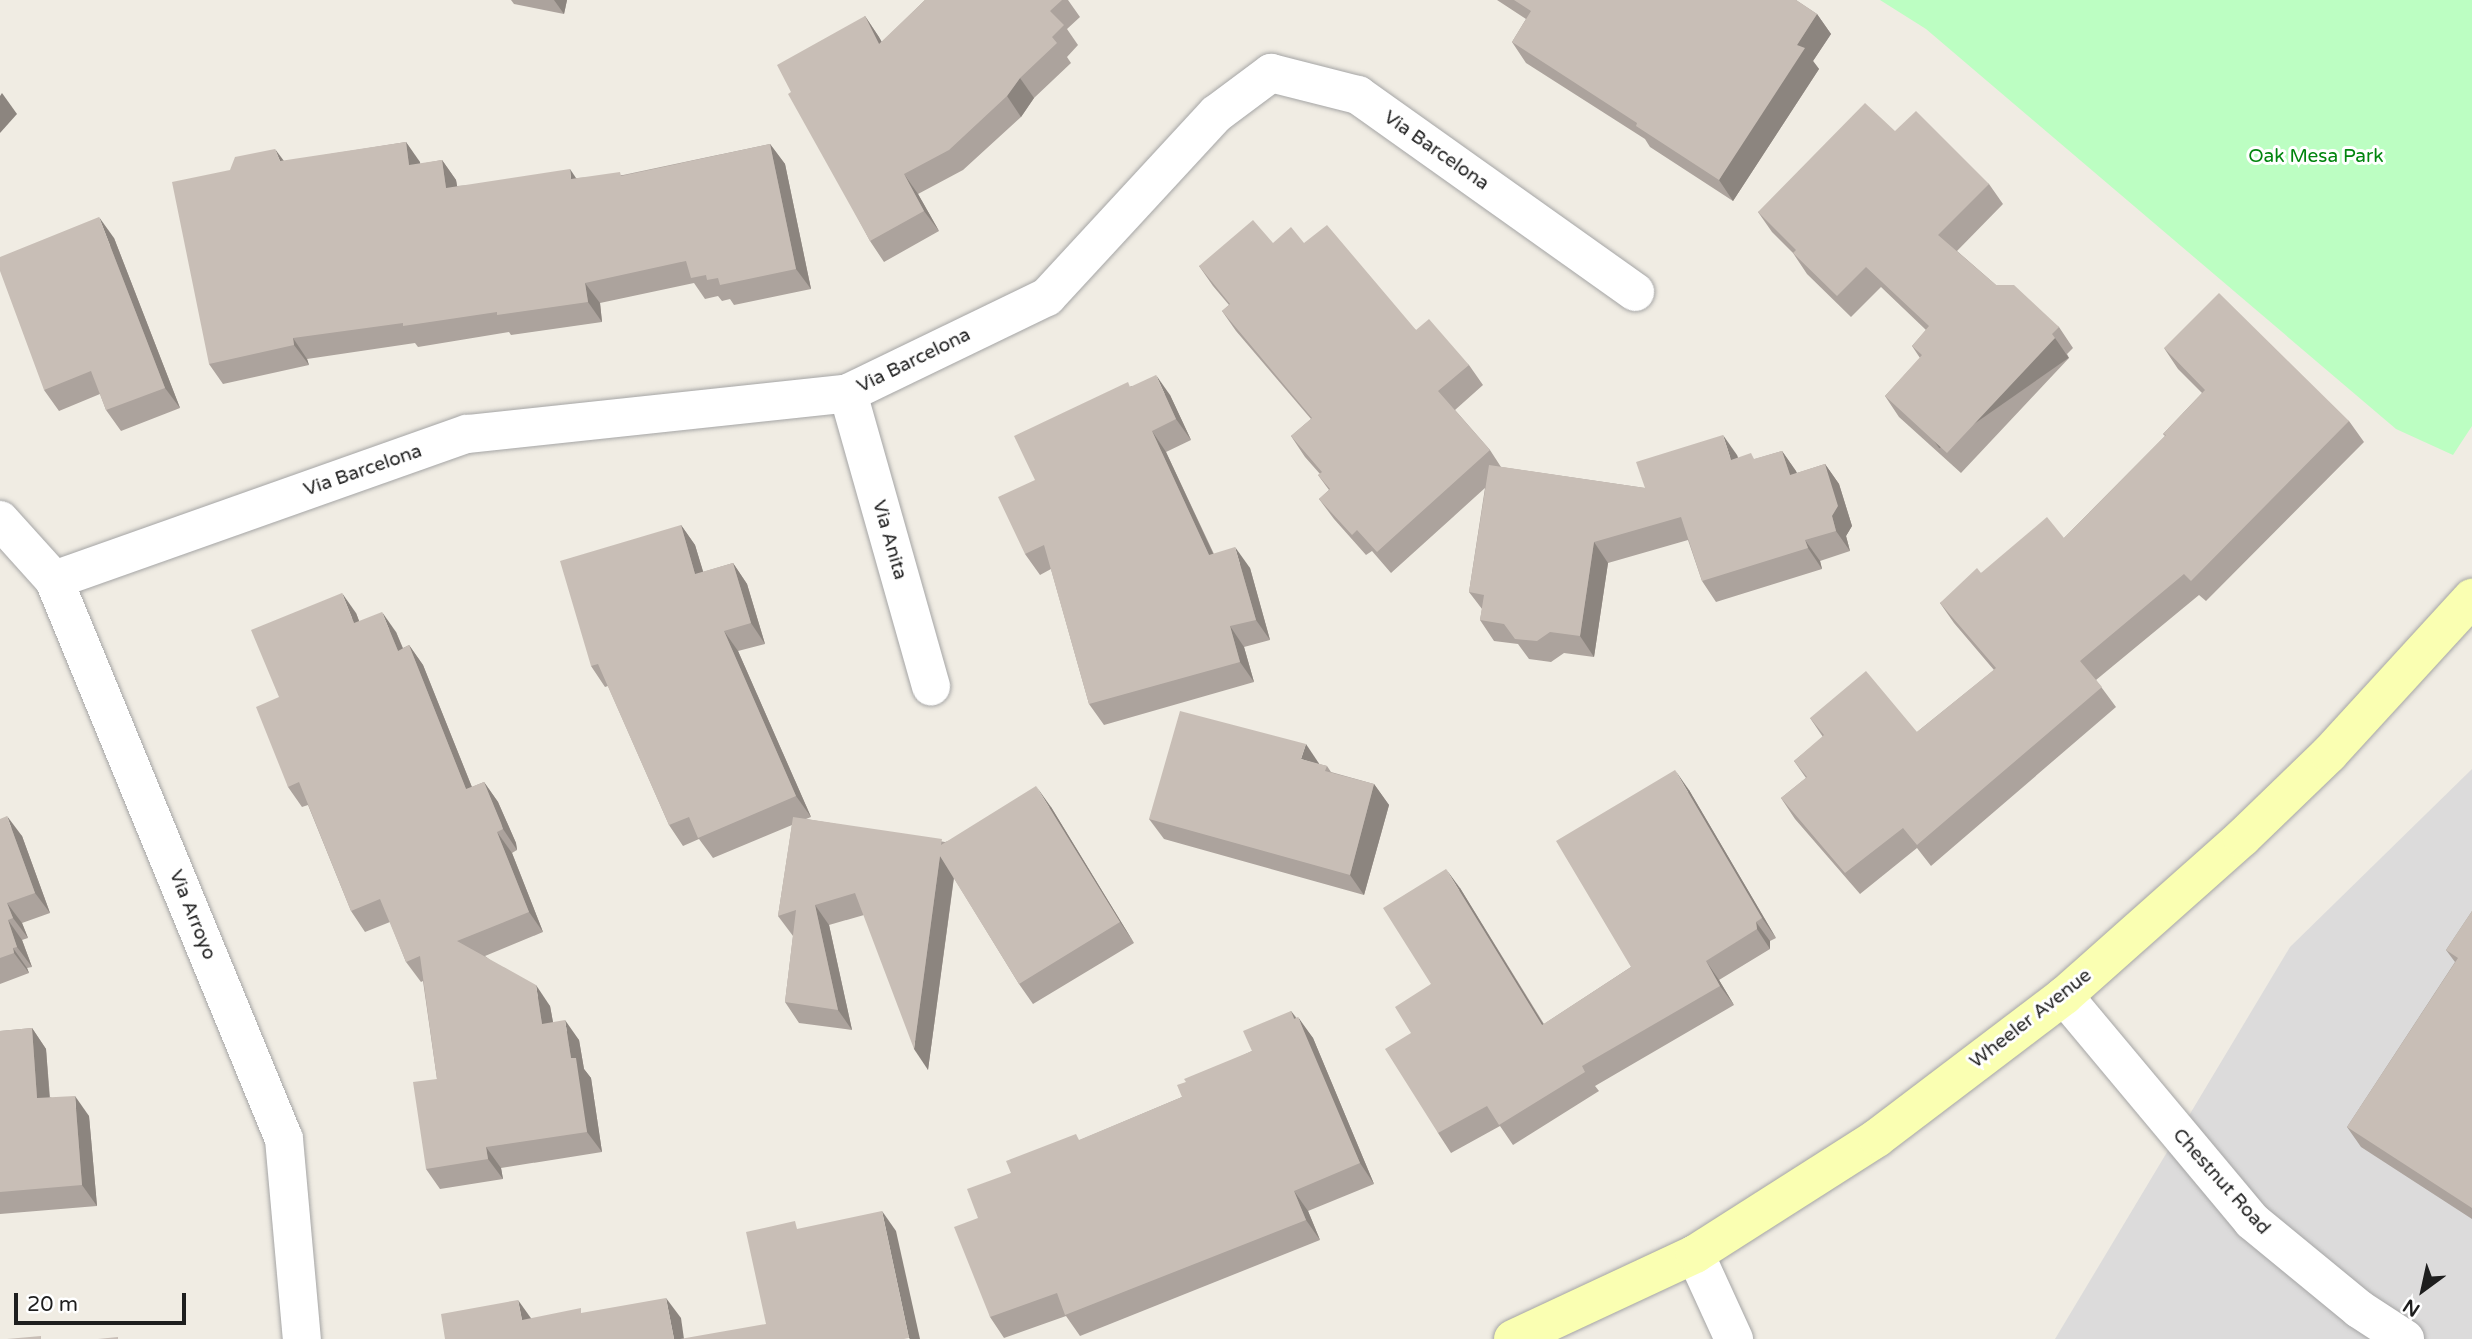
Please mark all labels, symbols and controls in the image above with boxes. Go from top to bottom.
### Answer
street label: Via Barcelona [1379,106,1493,196]
park label: Oak Mesa Park [2248,146,2384,168]
street label: Via Barcelona [853,324,975,398]
street label: Via Barcelona [301,440,425,502]
street label: Via Anita [867,498,911,582]
street label: Via Arroyo [164,867,220,963]
street label: Wheeler Avenue [1966,964,2096,1074]
street label: Chestnut Road [2167,1124,2275,1240]
north arrow [2388,1255,2458,1325]
scale bar [18,1280,189,1324]
text: 20 m [27,1292,78,1317]
text: N [2399,1294,2424,1321]

